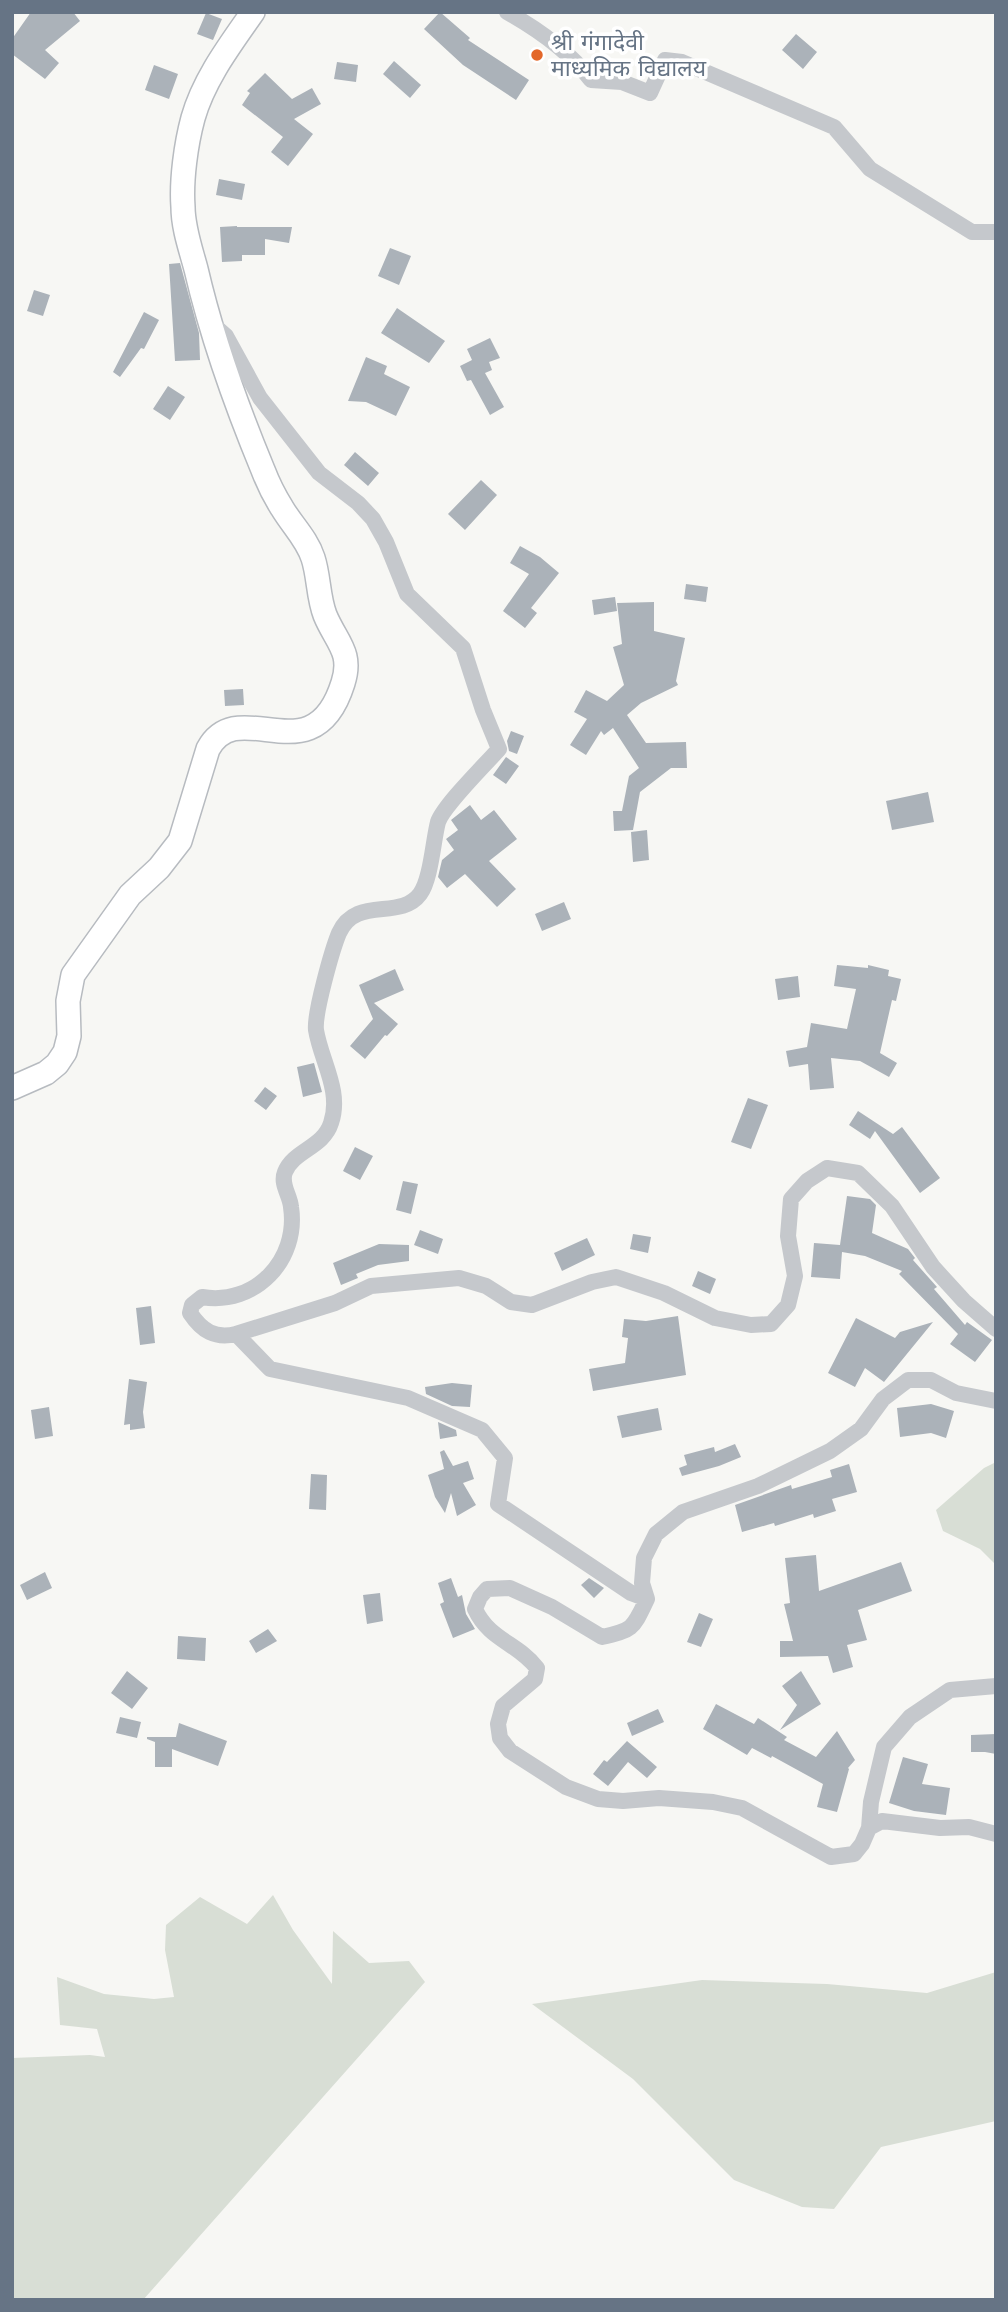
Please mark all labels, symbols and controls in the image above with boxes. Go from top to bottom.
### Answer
place label: श्री गंगादेवी माध्यमिक विद्यालय [551,29,707,82]
marker: श्री गंगादेवी माध्यमिक विद्यालय [529,47,545,63]

